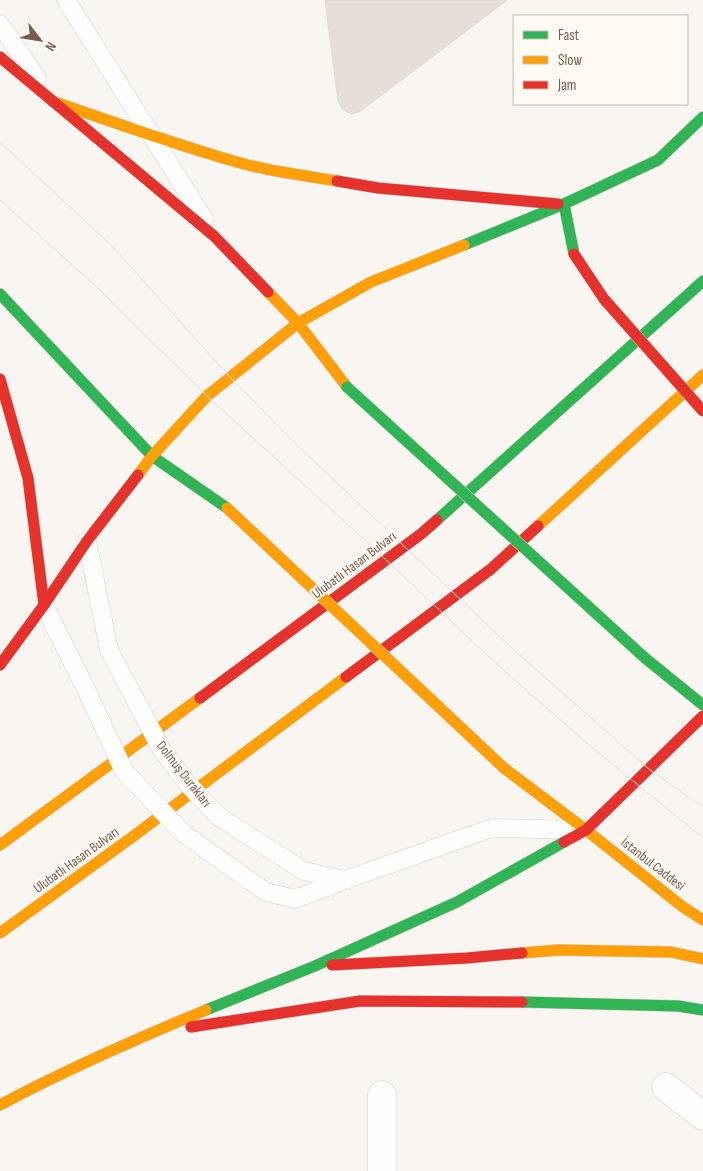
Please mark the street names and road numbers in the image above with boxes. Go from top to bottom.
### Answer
street label: Ulubatlı Hasan Bulvarı [308,528,400,602]
street label: Dolmuş Durakları [153,738,215,810]
street label: Ulubatlı Hasan Bulvarı [30,823,122,897]
street label: İstanbul Caddesi [618,834,688,894]

